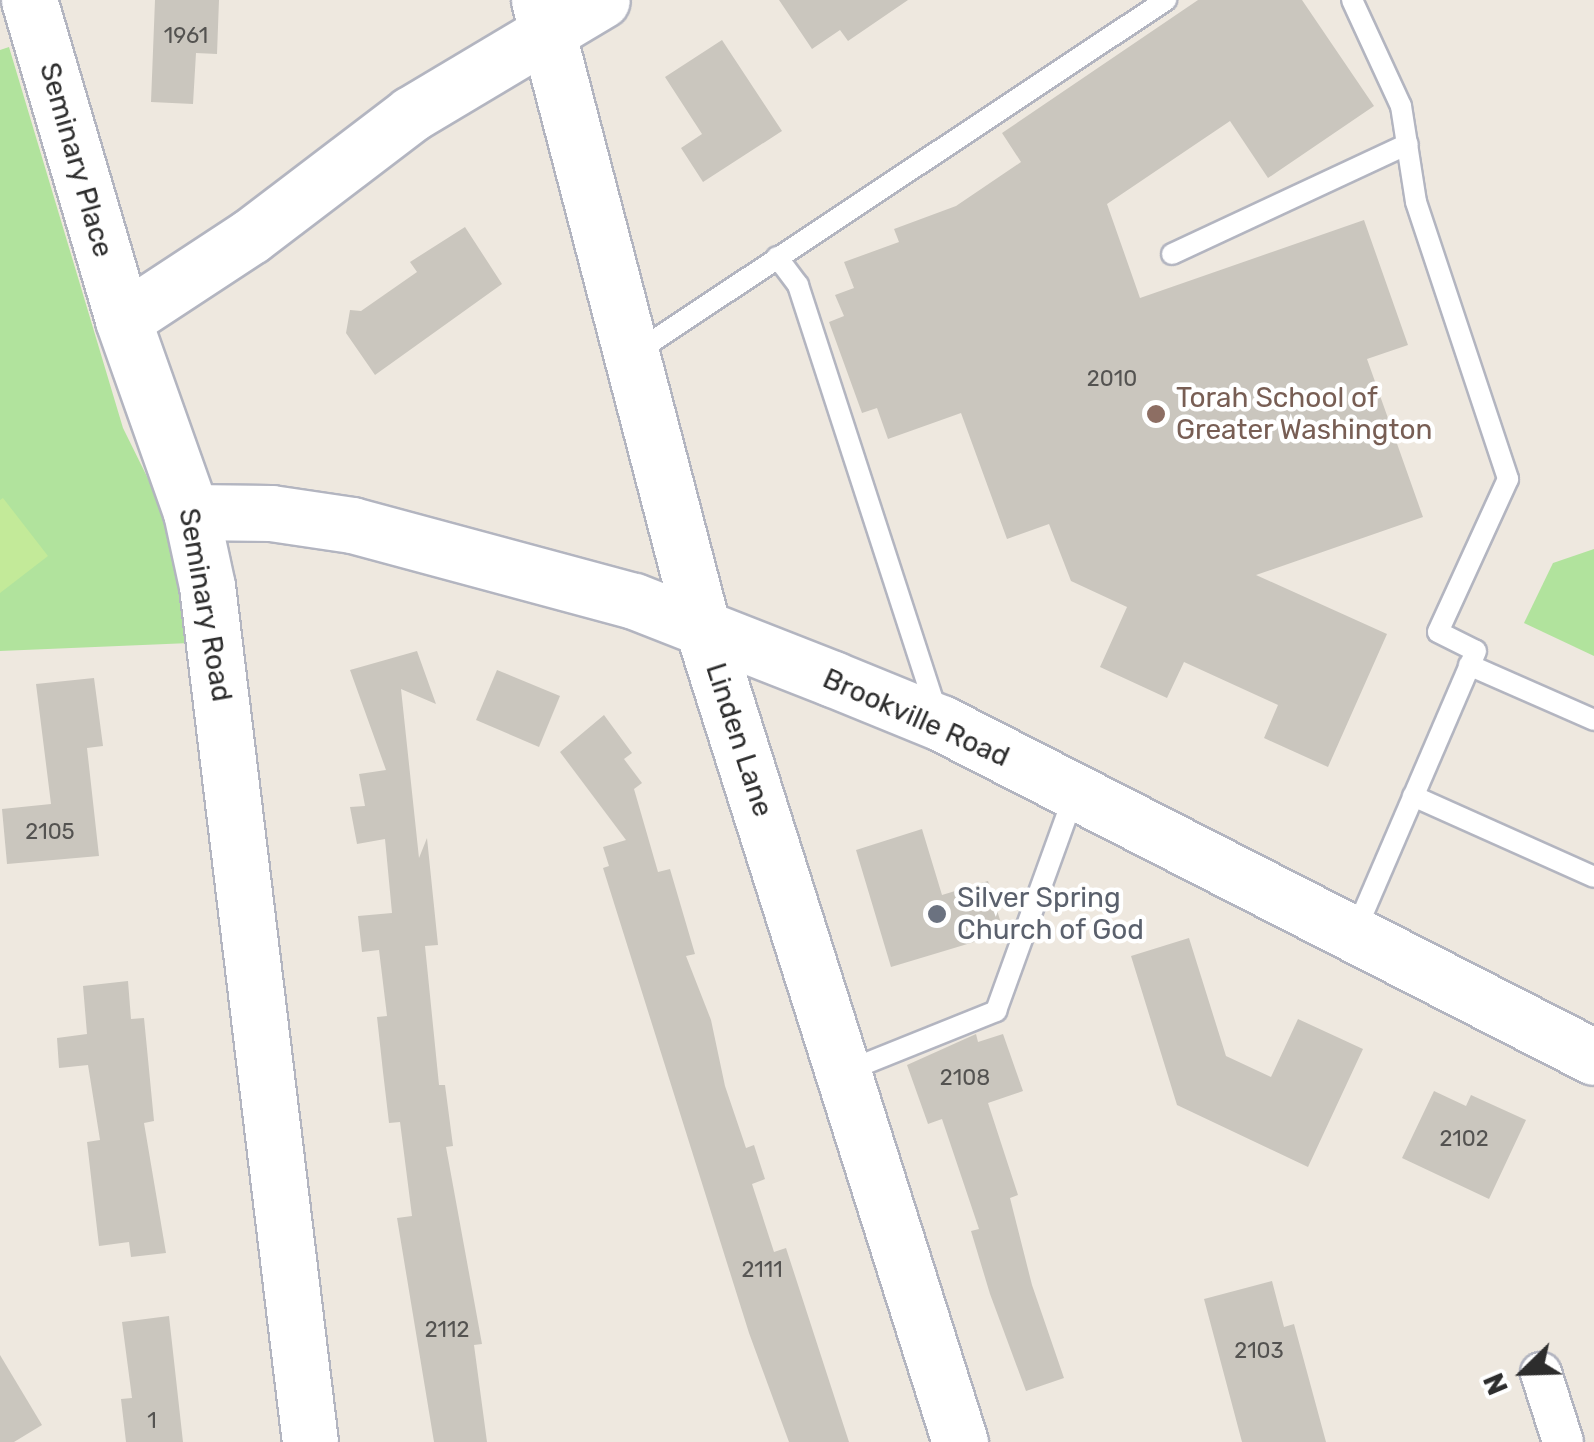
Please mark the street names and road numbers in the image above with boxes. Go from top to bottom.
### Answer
street label: Seminary Place [32,59,120,261]
street label: Seminary Road [171,505,239,705]
street label: Linden Lane [698,659,780,821]
street label: Brookville Road [818,662,1014,774]

